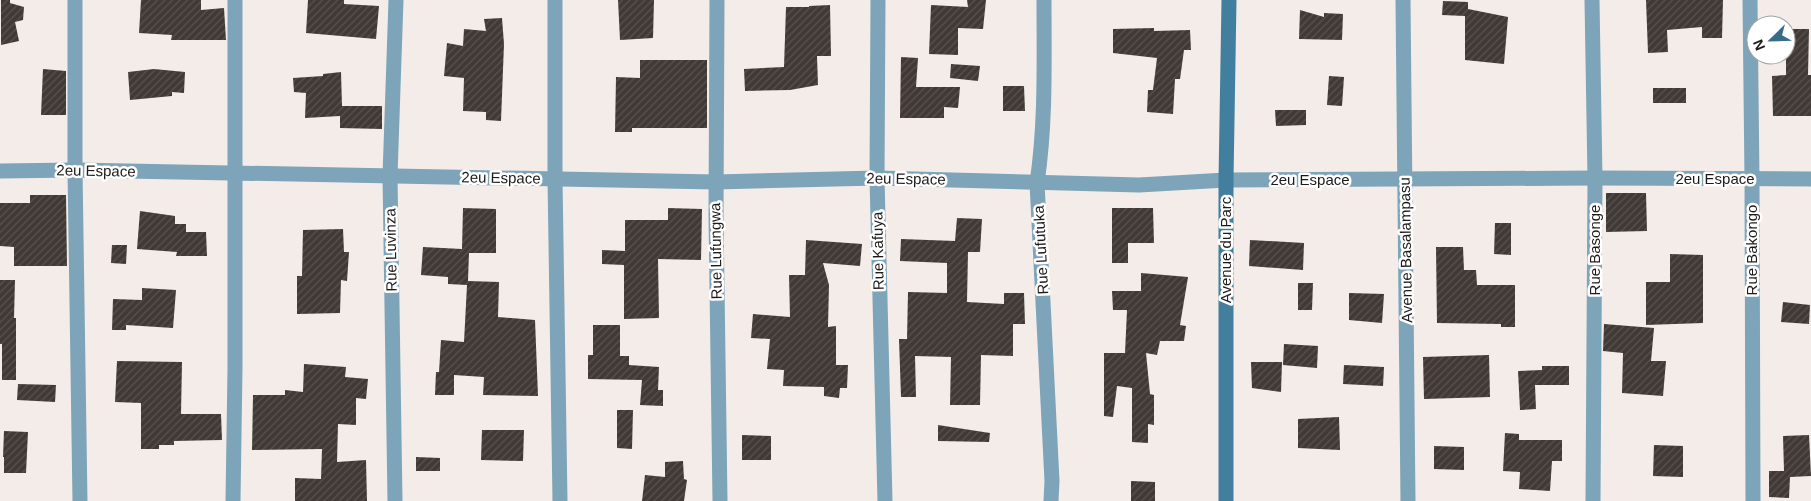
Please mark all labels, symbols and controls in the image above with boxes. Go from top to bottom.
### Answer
north arrow [1746,15,1796,65]
text: N [1750,37,1768,53]
street label: 2eu Espace [56,161,136,180]
street label: 2eu Espace [461,168,541,187]
street label: 2eu Espace [866,169,946,188]
street label: 2eu Espace [1675,170,1755,187]
street label: 2eu Espace [1270,171,1350,188]
street label: Avenue Basalampasu [1396,177,1415,323]
street label: Avenue du Parc [1217,196,1234,303]
street label: Rue Lufungwa [706,202,725,300]
street label: Rue Lufutuka [1030,204,1051,295]
street label: Rue Basonge [1586,205,1603,295]
street label: Rue Bakongo [1743,205,1760,295]
street label: Rue Luvinza [381,208,400,292]
street label: Rue Kafuya [868,211,887,290]

